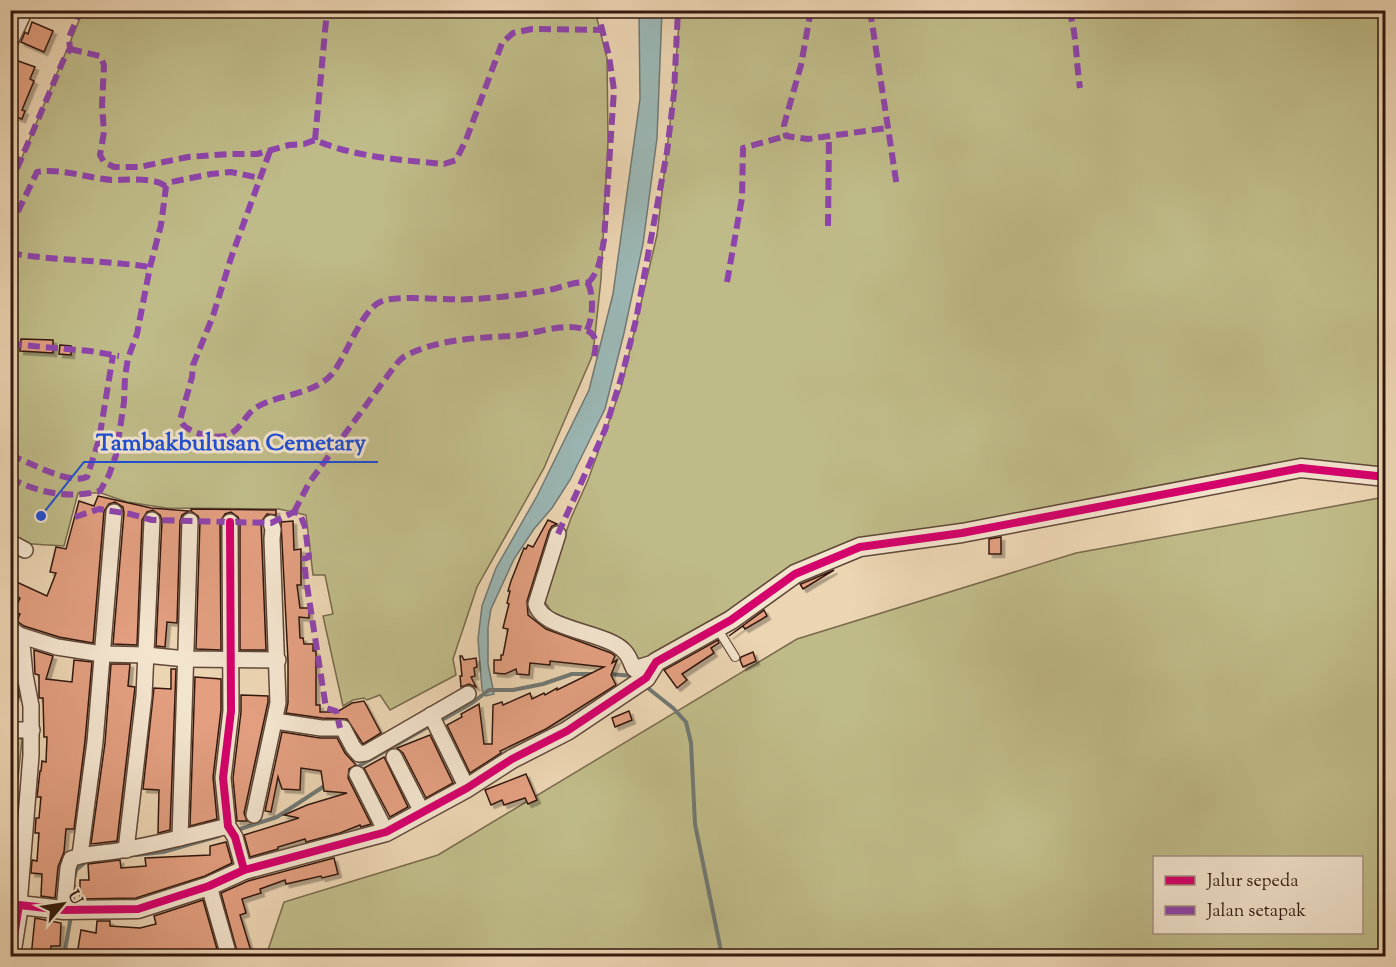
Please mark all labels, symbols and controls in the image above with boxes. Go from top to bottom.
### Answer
callout: Tambakbulusan Cemetary [84,420,378,462]
text: Tambakbulusan Cemetary [96,427,366,461]
legend [1153,856,1363,934]
text: Jalur sepeda [1206,869,1298,895]
north arrow [33,874,93,934]
text: U [61,887,88,910]
text: Jalan setapak [1206,899,1306,925]

